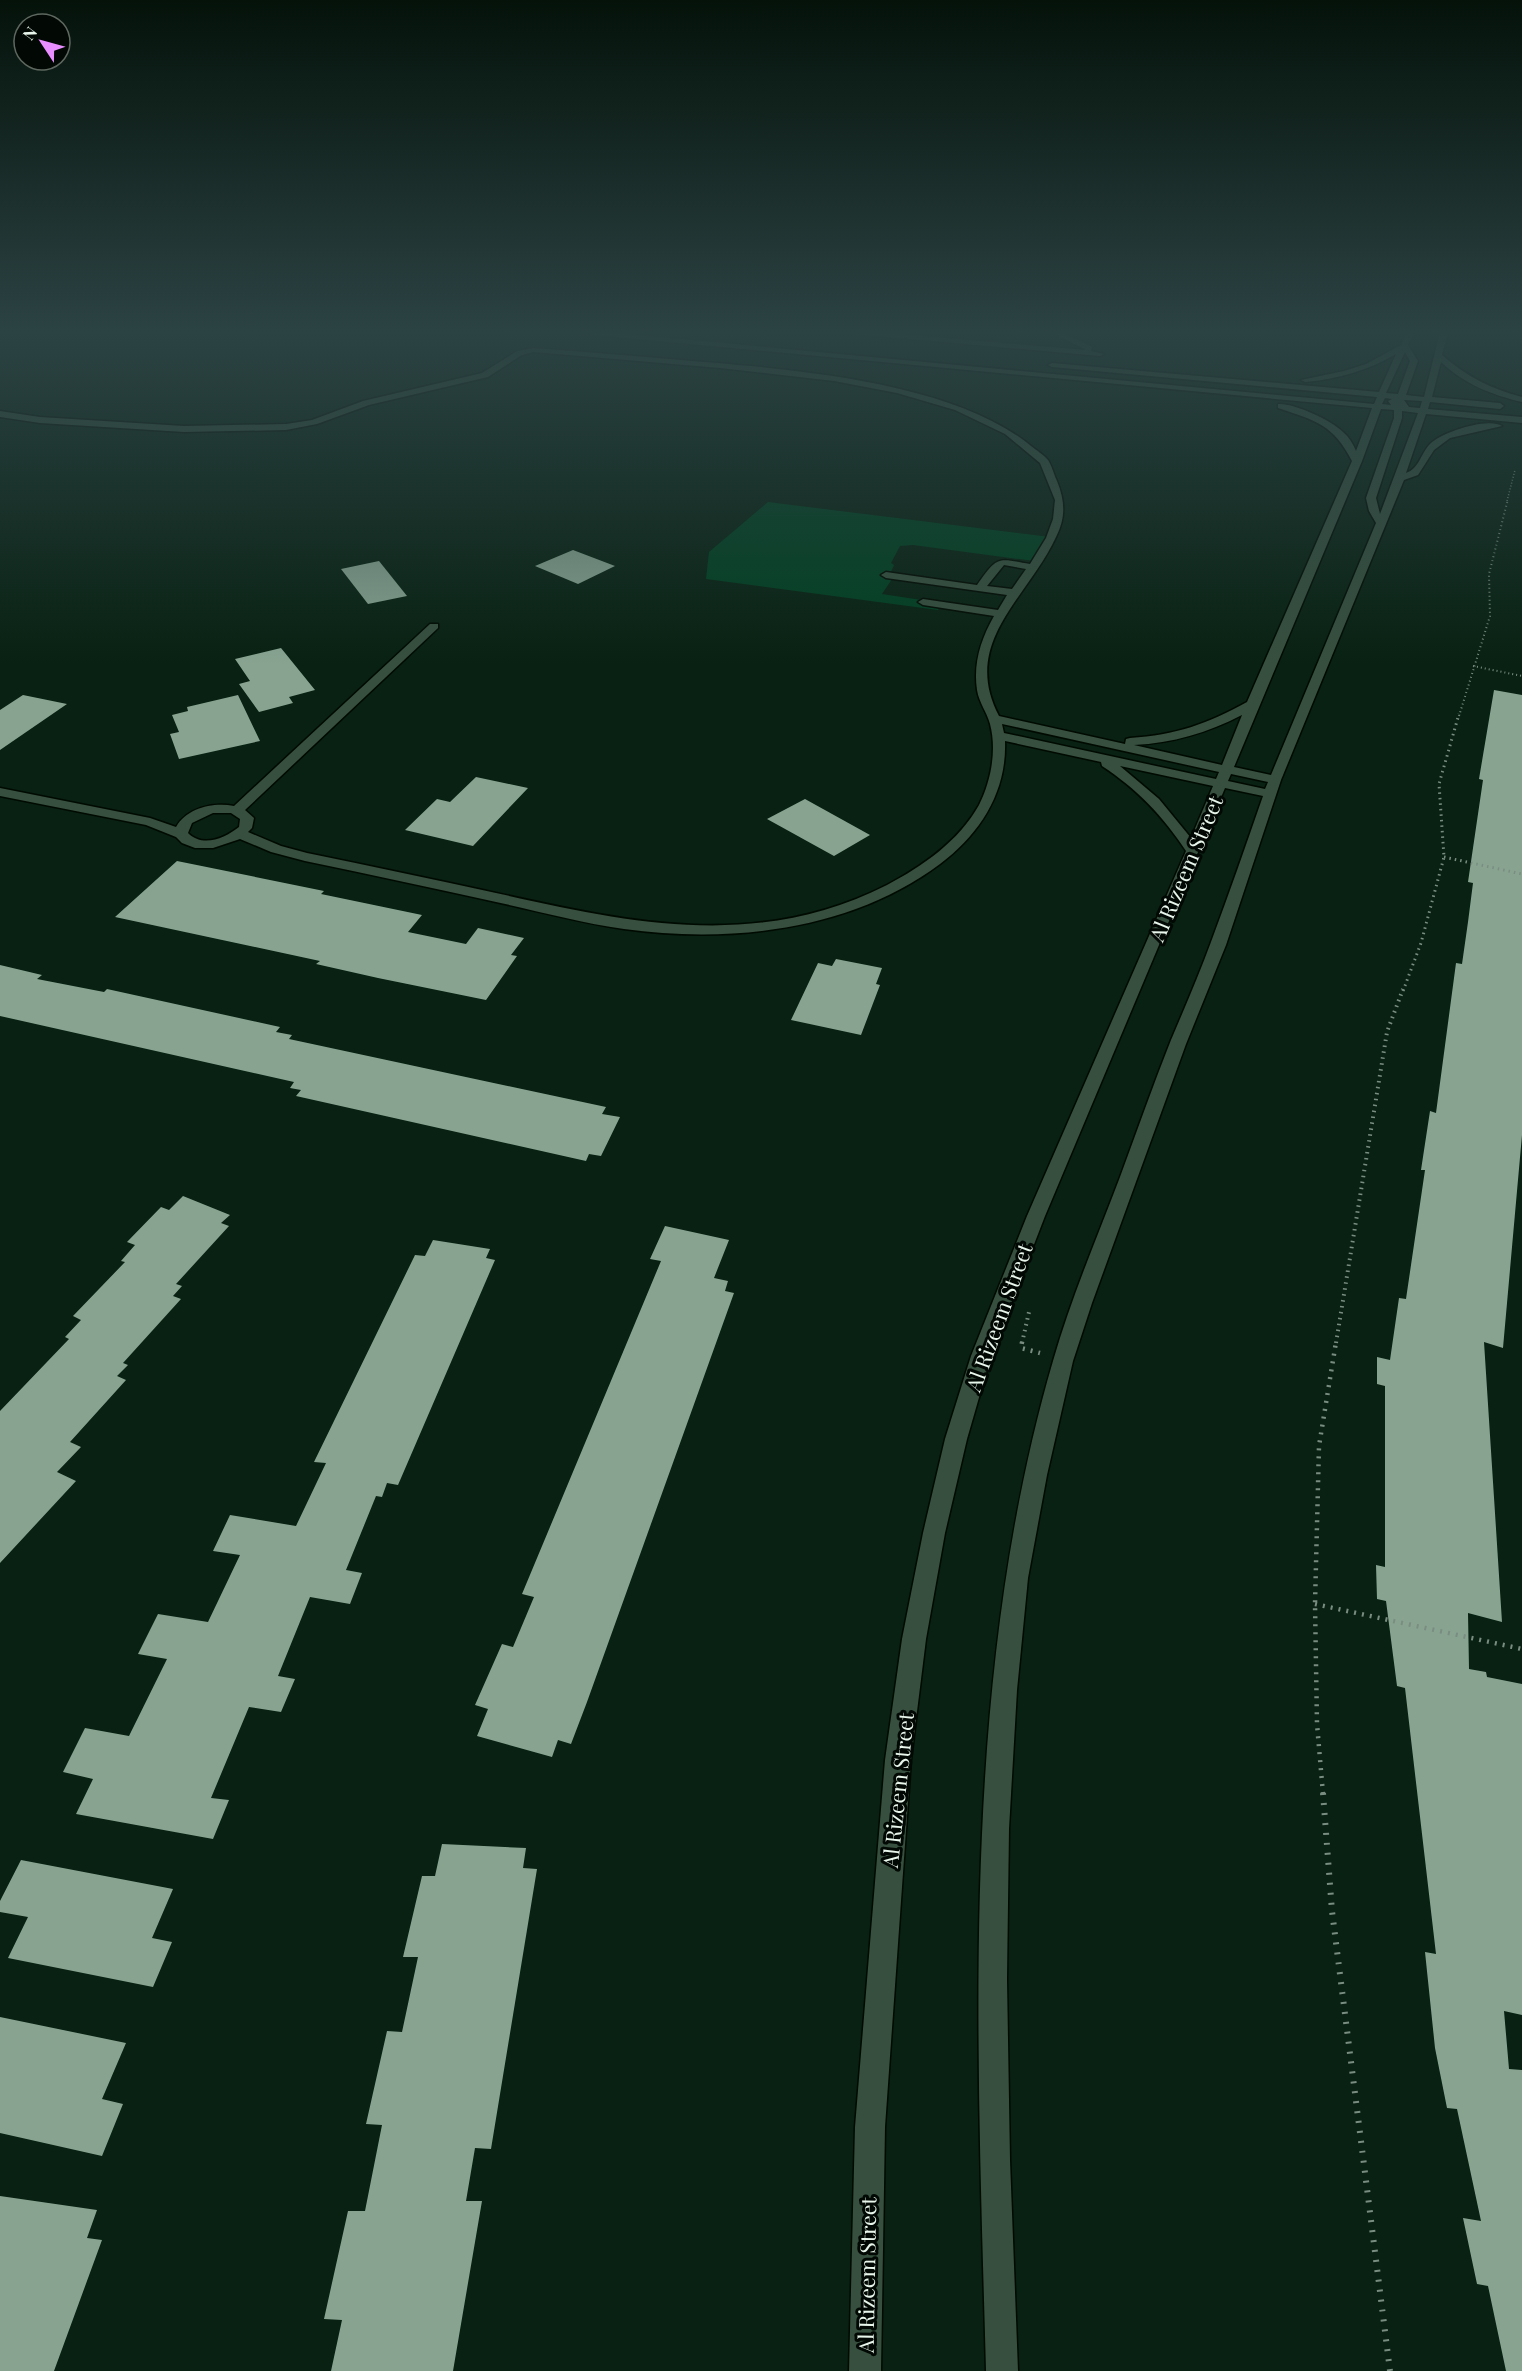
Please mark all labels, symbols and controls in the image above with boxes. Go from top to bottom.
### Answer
north arrow [12,12,72,72]
text: N [18,22,42,44]
street label: Al Rizeem Street [1141,790,1229,946]
street label: Al Rizeem Street [958,1239,1038,1396]
street label: Al Rizeem Street [875,1711,919,1870]
street label: Al Rizeem Street [851,2196,881,2354]

